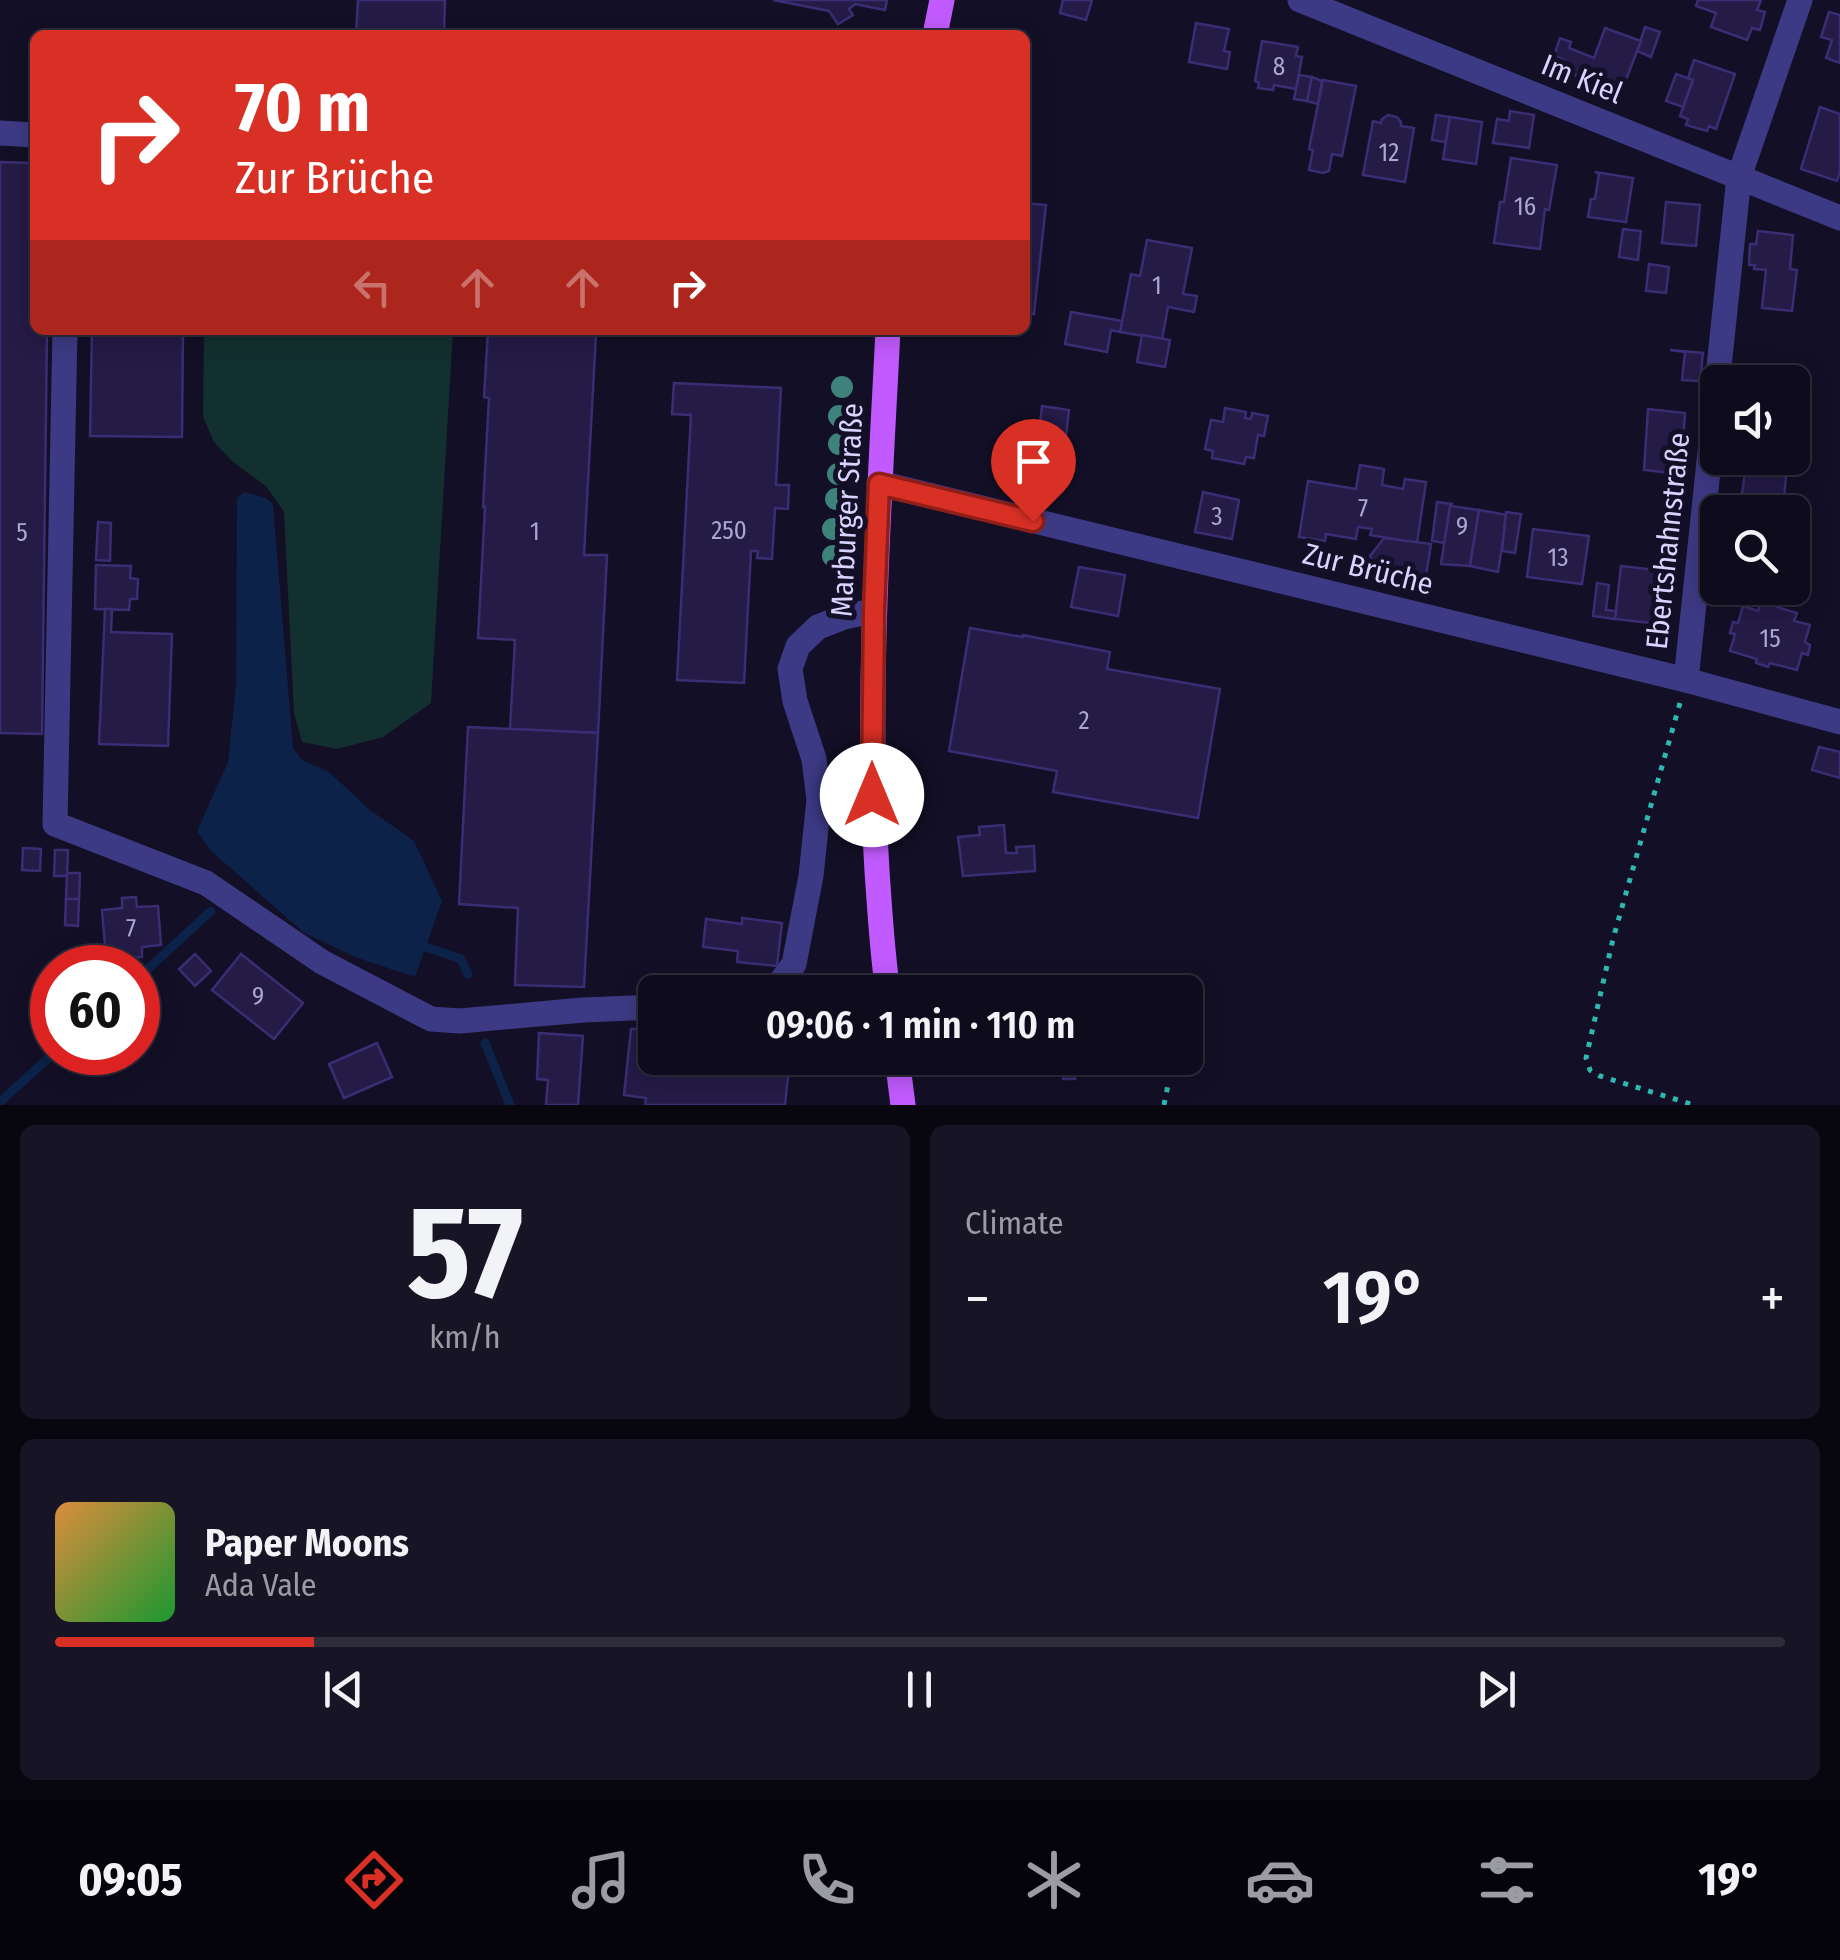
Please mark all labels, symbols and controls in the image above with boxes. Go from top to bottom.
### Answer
street label: Im Kiel [1536,47,1628,111]
house number: 8 [1273,52,1285,82]
text: 70 m [235,66,370,150]
icon: right [70,70,200,200]
house number: 12 [1379,138,1399,168]
text: Zur Brüche [235,151,434,205]
house number: 16 [1514,192,1536,222]
icon: left [345,260,400,315]
icon: ahead [450,260,505,315]
icon: ahead [555,260,610,315]
icon: right [660,260,715,315]
house number: 1 [1152,271,1162,301]
map controls [1700,365,1810,605]
button: sound [1700,365,1810,475]
street label: Marburger Straße [823,402,871,618]
pin [991,419,1076,522]
street label: Ebertshahnstraße [1639,431,1697,651]
icon: arrive [1006,434,1061,489]
house number: 7 [1358,494,1368,524]
button: search [1700,495,1810,605]
house number: 3 [1211,502,1223,532]
house number: 9 [1456,512,1468,542]
house number: 250 [711,516,747,546]
house number: 1 [530,517,540,547]
house number: 5 [16,518,28,548]
street label: Zur Brüche [1299,535,1437,603]
house number: 13 [1547,543,1569,573]
house number: 15 [1759,624,1781,654]
house number: 2 [1078,706,1090,736]
position arrow [820,743,924,847]
house number: 7 [126,914,136,944]
speed limit sign: 60 [30,945,160,1075]
house number: 9 [252,982,264,1012]
text: 09:06 · 1 min · 110 m [766,1002,1075,1048]
text: 57 [407,1175,523,1331]
text: Climate [965,1204,1064,1242]
text: 19° [1323,1253,1427,1343]
text: − [965,1266,990,1332]
text: + [1760,1266,1785,1332]
text: km/h [429,1318,501,1356]
text: Paper Moons [205,1520,409,1566]
text: Ada Vale [205,1566,317,1604]
icon: previous [316,1662,371,1717]
icon: pause [892,1662,947,1717]
icon: next [1469,1662,1524,1717]
icon: directions [339,1845,409,1915]
icon: music [566,1845,636,1915]
icon: phone [792,1845,862,1915]
icon: climate [1019,1845,1089,1915]
icon: car [1245,1845,1315,1915]
icon: filters [1472,1845,1542,1915]
text: 09:05 [78,1853,183,1907]
text: 19° [1698,1853,1762,1907]

